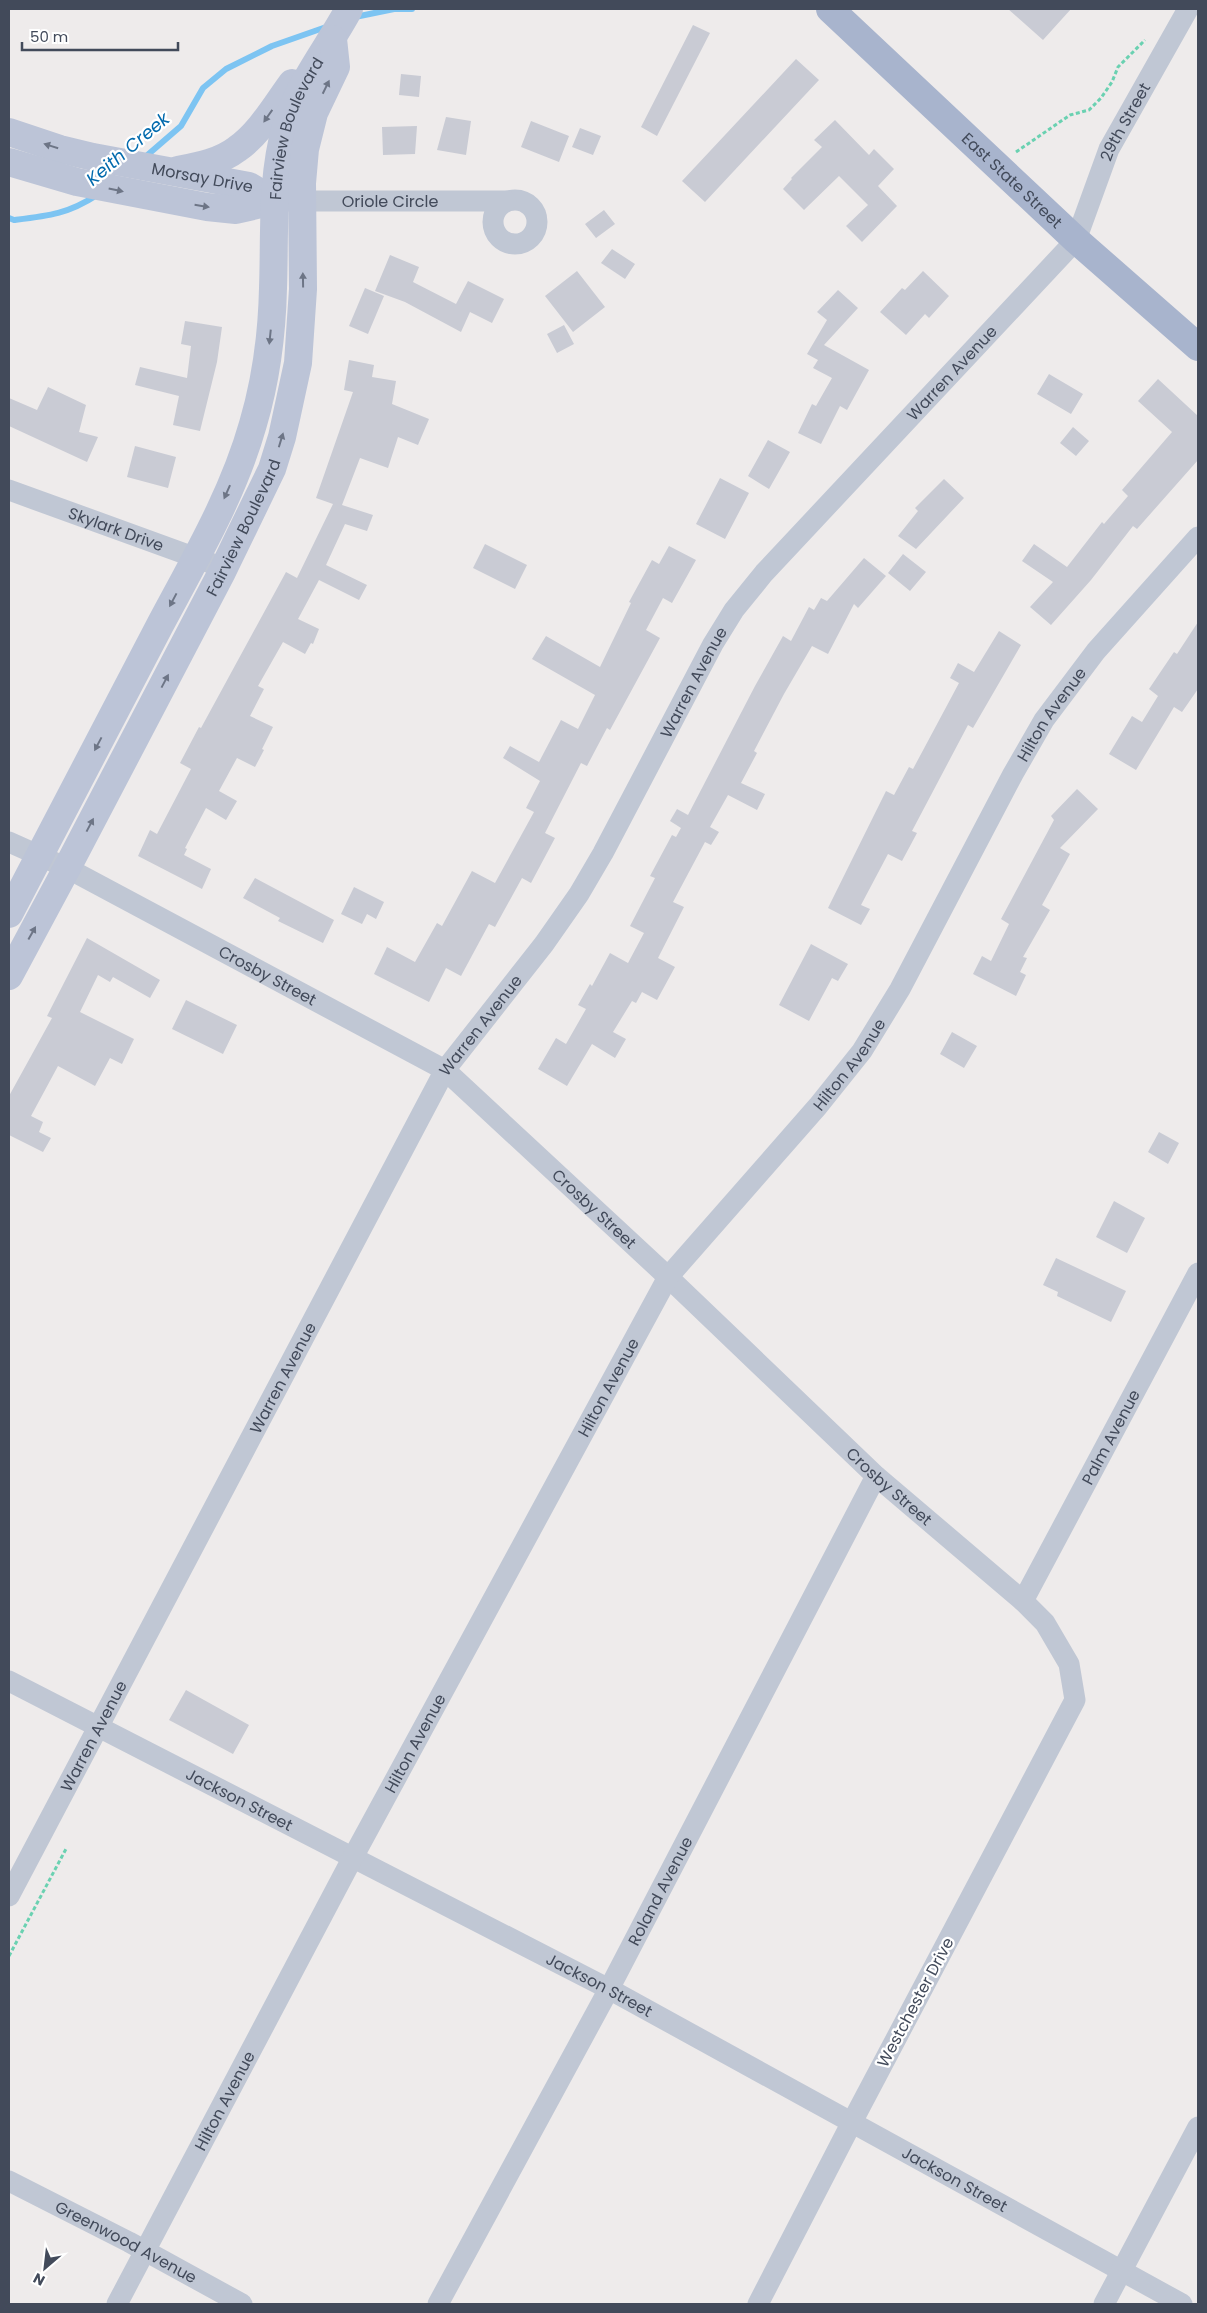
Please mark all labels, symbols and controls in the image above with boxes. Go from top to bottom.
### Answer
scale bar [22,20,179,52]
text: 50 m [30,26,68,47]
street label: Fairview Boulevard [264,53,329,200]
street label: 29th Street [1095,78,1156,164]
one-way arrow [322,80,330,94]
water label: Keith Creek [81,106,175,191]
one-way arrow [263,109,273,123]
street label: East State Street [956,127,1067,234]
one-way arrow [43,142,58,150]
street label: Morsay Drive [150,157,255,199]
one-way arrow [108,186,123,194]
street label: Oriole Circle [342,190,438,213]
one-way arrow [195,202,211,210]
one-way arrow [299,272,307,288]
street label: Warren Avenue [902,320,1002,426]
one-way arrow [266,329,274,345]
one-way arrow [277,433,285,448]
street label: Fairview Boulevard [200,456,286,600]
one-way arrow [222,485,230,499]
street label: Skylark Drive [65,501,167,557]
one-way arrow [169,593,177,607]
street label: Warren Avenue [655,622,733,742]
street label: Hilton Avenue [1012,663,1092,766]
one-way arrow [161,674,169,688]
one-way arrow [94,737,102,751]
one-way arrow [86,818,94,832]
one-way arrow [28,925,36,940]
street label: Crosby Street [214,940,321,1011]
street label: Warren Avenue [434,970,528,1081]
street label: Hilton Avenue [808,1014,891,1116]
street label: Crosby Street [547,1164,642,1254]
street label: Warren Avenue [244,1318,322,1438]
street label: Hilton Avenue [572,1334,645,1441]
street label: Palm Avenue [1076,1385,1146,1489]
street label: Crosby Street [841,1442,937,1531]
street label: Warren Avenue [55,1676,133,1796]
street label: Hilton Avenue [379,1690,452,1797]
street label: Jackson Street [182,1763,297,1837]
street label: Roland Avenue [623,1832,698,1950]
street label: Westchester Drive [871,1933,959,2071]
street label: Jackson Street [542,1948,657,2023]
street label: Hilton Avenue [189,2047,261,2155]
street label: Jackson Street [898,2141,1012,2218]
street label: Greenwood Avenue [51,2195,201,2289]
north arrow [20,2243,70,2293]
text: N [30,2268,48,2291]

